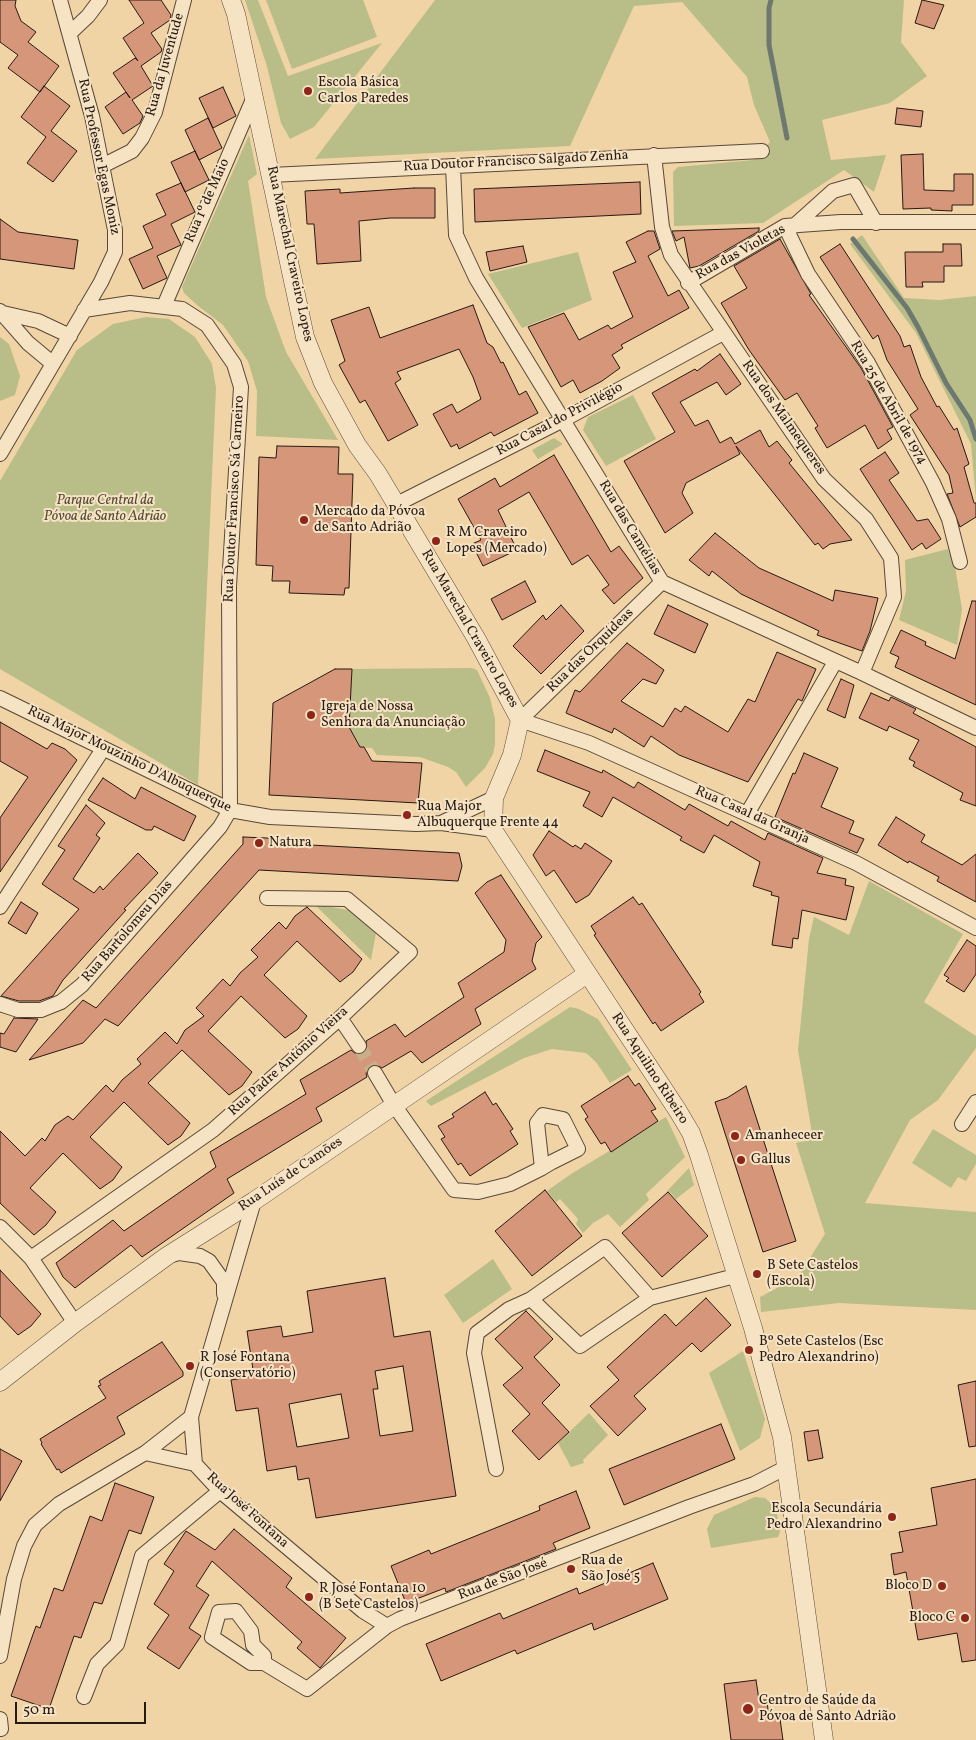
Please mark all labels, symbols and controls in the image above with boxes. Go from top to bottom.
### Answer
street label: Rua da Juventude [143,11,189,119]
place label: Escola Básica Carlos Paredes [318,75,409,108]
street label: Rua Professor Egas Moniz [73,77,123,237]
marker: Escola Básica Carlos Paredes [302,85,314,97]
street label: Rua Doutor Francisco Salgado Zenha [403,148,629,176]
street label: Rua 1º de Maio [182,156,234,246]
street label: Rua Marechal Craveiro Lopes [262,164,316,344]
street label: Rua das Violetas [693,221,789,285]
street label: Rua 25 de Abril de 1974 [846,338,930,468]
street label: Rua dos Malmequeres [737,358,829,478]
street label: Rua Casal do Privilégio [494,380,626,460]
street label: Rua Doutor Francisco Sá Carneiro [221,395,249,603]
street label: Rua das Camélias [594,478,664,578]
park label: Parque Central da Póvoa de Santo Adrião [44,493,166,526]
place label: Mercado da Póvoa de Santo Adrião [314,504,425,536]
marker: Mercado da Póvoa de Santo Adrião [298,514,310,526]
place label: R M Craveiro Lopes (Mercado) [446,525,547,558]
marker: R M Craveiro Lopes (Mercado) [430,535,442,547]
street label: Rua Marechal Craveiro Lopes [417,547,521,711]
street label: Rua das Orquídeas [544,605,638,697]
place label: Igreja de Nossa Senhora da Anunciação [321,699,465,732]
street label: Rua Major Mouzinho D'Albuquerque [24,703,234,817]
marker: Igreja de Nossa Senhora da Anunciação [305,709,317,721]
street label: Rua Casal da Granja [692,783,812,849]
place label: Rua Major Albuquerque Frente 44 [417,799,559,832]
marker: Rua Major Albuquerque Frente 44 [401,809,413,821]
place label: Natura [269,835,312,851]
marker: Natura [253,837,265,849]
street label: Rua Bartolomeu Dias [79,878,177,986]
street label: Rua Padre António Vieira [226,1004,352,1120]
street label: Rua Aquilino Ribeiro [607,1010,691,1128]
place label: Amanheceer [745,1128,823,1144]
marker: Amanheceer [729,1130,741,1142]
street label: Rua Luís de Camões [236,1134,346,1216]
place label: Gallus [751,1152,790,1168]
marker: Gallus [735,1154,747,1166]
place label: B Sete Castelos (Escola) [767,1258,858,1290]
marker: B Sete Castelos (Escola) [751,1268,763,1280]
place label: Bº Sete Castelos (Esc Pedro Alexandrino) [759,1334,884,1366]
marker: Bº Sete Castelos (Esc Pedro Alexandrino) [743,1344,755,1356]
place label: R José Fontana (Conservatório) [200,1350,295,1382]
marker: R José Fontana (Conservatório) [184,1360,196,1372]
street label: Rua José Fontana [202,1470,292,1552]
place label: Escola Secundária Pedro Alexandrino [766,1501,882,1534]
marker: Escola Secundária Pedro Alexandrino [886,1511,898,1523]
place label: Rua de São José 5 [581,1553,640,1585]
street label: Rua de São José [456,1555,550,1605]
marker: Rua de São José 5 [565,1563,577,1575]
place label: Bloco D [885,1578,932,1594]
marker: Bloco D [936,1580,948,1592]
place label: R José Fontana 10 (B Sete Castelos) [319,1581,426,1614]
marker: R José Fontana 10 (B Sete Castelos) [303,1591,315,1603]
place label: Bloco C [909,1610,955,1626]
marker: Bloco C [959,1612,971,1624]
scale bar [18,1692,149,1724]
place label: Centro de Saúde da Póvoa de Santo Adrião [759,1693,896,1725]
text: 50 m [23,1700,55,1721]
marker: Centro de Saúde da Póvoa de Santo Adrião [741,1702,755,1716]

